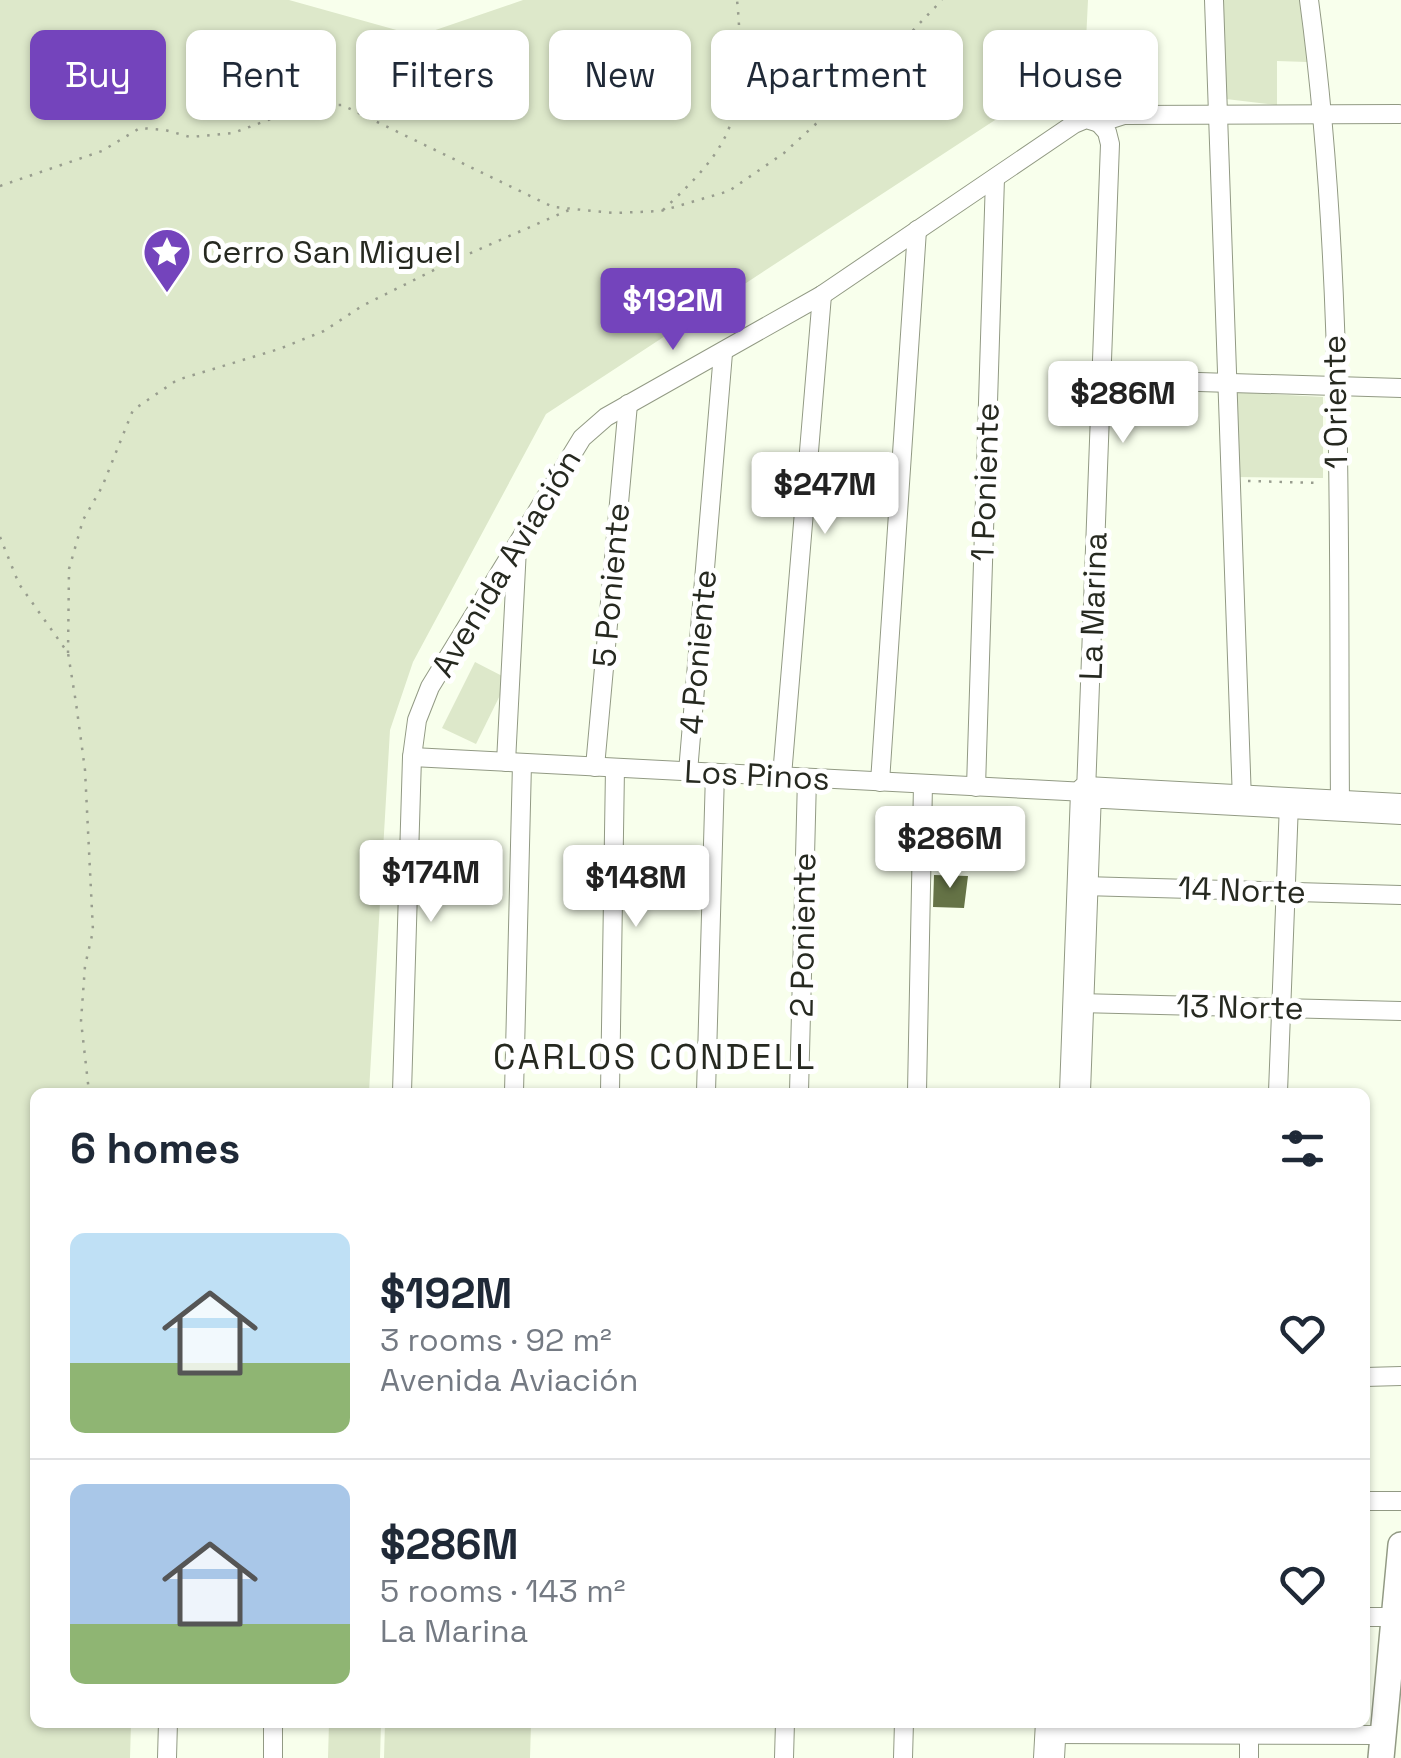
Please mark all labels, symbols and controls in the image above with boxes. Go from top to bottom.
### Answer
chip: Buy [30,30,166,120]
chip: Rent [186,30,336,120]
chip: Filters [356,30,529,120]
chip: New [549,30,691,120]
chip: Apartment [711,30,963,120]
chip: House [983,30,1158,120]
place icon: Cerro San Miguel [141,226,193,294]
place label: Cerro San Miguel [202,232,461,272]
pin: $192M [603,268,743,353]
text: $192M [623,280,723,320]
street label: 1 Oriente [1314,335,1356,469]
pin: $286M [1053,361,1193,446]
text: $286M [1070,373,1176,413]
street label: 1 Poniente [962,402,1008,562]
street label: Avenida Aviación [422,442,590,684]
pin: $247M [755,452,895,537]
text: $247M [774,464,876,504]
street label: 5 Poniente [584,501,638,669]
street label: La Marina [1070,531,1116,681]
street label: 4 Poniente [671,568,725,736]
street label: Los Pinos [683,751,831,799]
pin: $286M [880,806,1020,891]
text: $286M [897,818,1003,858]
pin: $174M [361,840,501,925]
pin: $148M [566,845,706,930]
text: $174M [382,852,480,892]
street label: 2 Poniente [782,852,824,1018]
text: $148M [585,857,687,897]
street label: 14 Norte [1177,868,1307,912]
street label: 13 Norte [1176,986,1304,1028]
district label: CARLOS CONDELL [493,1035,817,1079]
icon: filters [1275,1121,1330,1176]
text: 6 homes [70,1122,240,1175]
text: $192M [380,1267,512,1320]
icon: home [150,1273,270,1393]
icon: heart [1275,1306,1330,1361]
text: 3 rooms · 92 m² [380,1320,612,1360]
text: Avenida Aviación [380,1360,638,1400]
text: $286M [380,1518,519,1571]
icon: home [150,1524,270,1644]
icon: heart [1275,1557,1330,1612]
text: 5 rooms · 143 m² [380,1571,625,1611]
text: La Marina [380,1611,528,1651]

